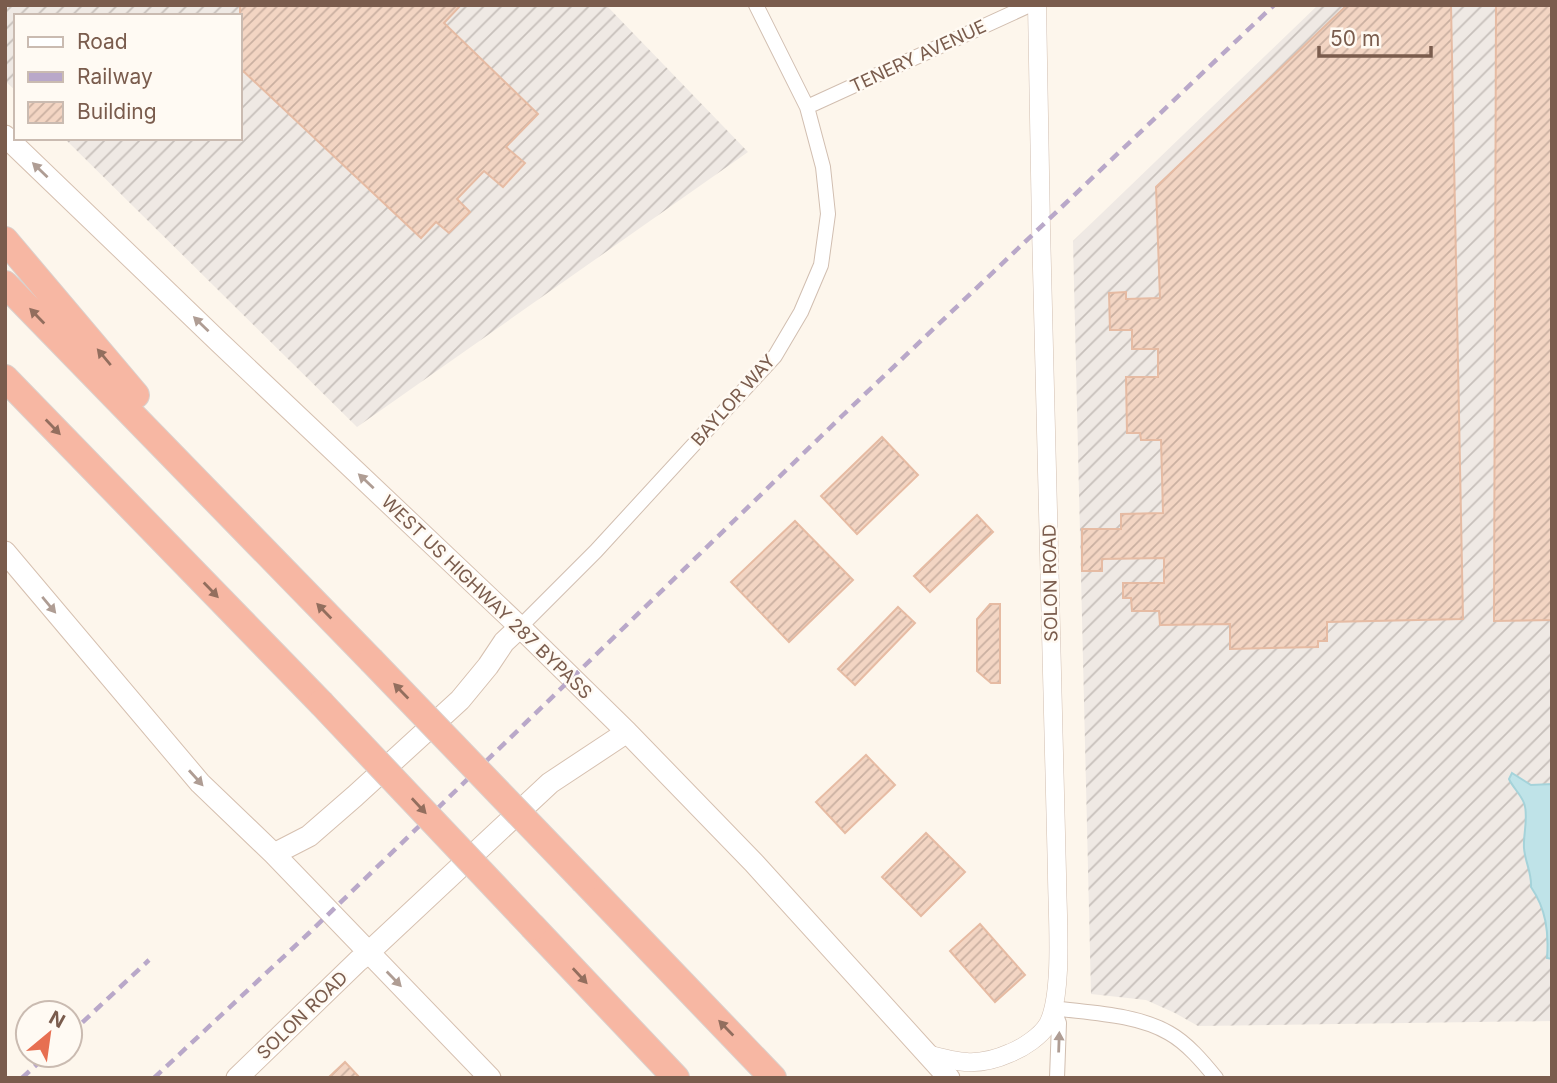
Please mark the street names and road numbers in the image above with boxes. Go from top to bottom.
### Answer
street label: TENERY AVENUE [847,15,989,97]
street label: BAYLOR WAY [687,350,779,450]
street label: WEST US HIGHWAY 287 BYPASS [378,491,596,703]
street label: SOLON ROAD [1038,524,1062,642]
street label: SOLON ROAD [252,967,352,1063]

